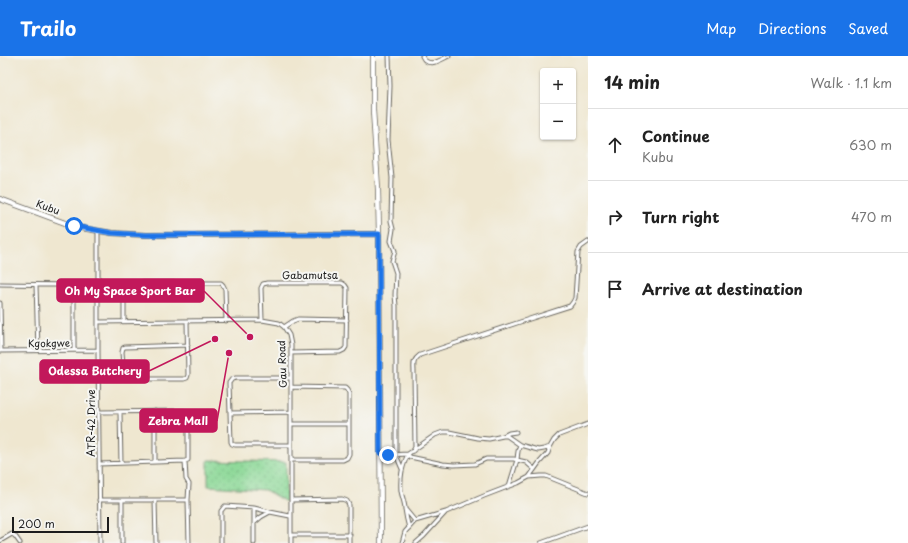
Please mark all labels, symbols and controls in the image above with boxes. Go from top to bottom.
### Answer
text: Trailo [20,14,76,42]
text: Map [706,18,736,39]
text: Directions [758,18,826,39]
text: Saved [848,18,888,39]
map controls [540,68,576,140]
button: + [540,68,576,104]
text: 14 min [604,69,660,95]
text: Walk · 1.1 km [811,73,892,92]
button: − [540,104,576,140]
text: Continue [642,124,710,147]
icon: ahead [604,134,626,156]
text: 630 m [849,135,892,154]
text: Kubu [642,147,674,166]
street label: Kubu [34,195,62,218]
text: Turn right [642,205,719,228]
icon: right [604,206,626,228]
text: 470 m [851,207,892,226]
route start [65,217,83,235]
street label: Gabamutsa [282,267,339,282]
text: Arrive at destination [642,277,803,300]
icon: arrive [604,278,626,300]
callout: Oh My Space Sport Bar [57,279,204,302]
text: Oh My Space Sport Bar [65,282,196,299]
street label: Kgokgwe [28,335,70,350]
street label: Gau Road [273,340,290,388]
callout: Odessa Butchery [40,360,149,383]
text: Odessa Butchery [48,362,142,379]
street label: ATR-42 Drive [83,389,98,457]
callout: Zebra Mall [140,409,217,432]
text: Zebra Mall [148,412,208,429]
route end [379,446,397,464]
scale bar [12,515,109,534]
text: 200 m [18,515,55,532]

